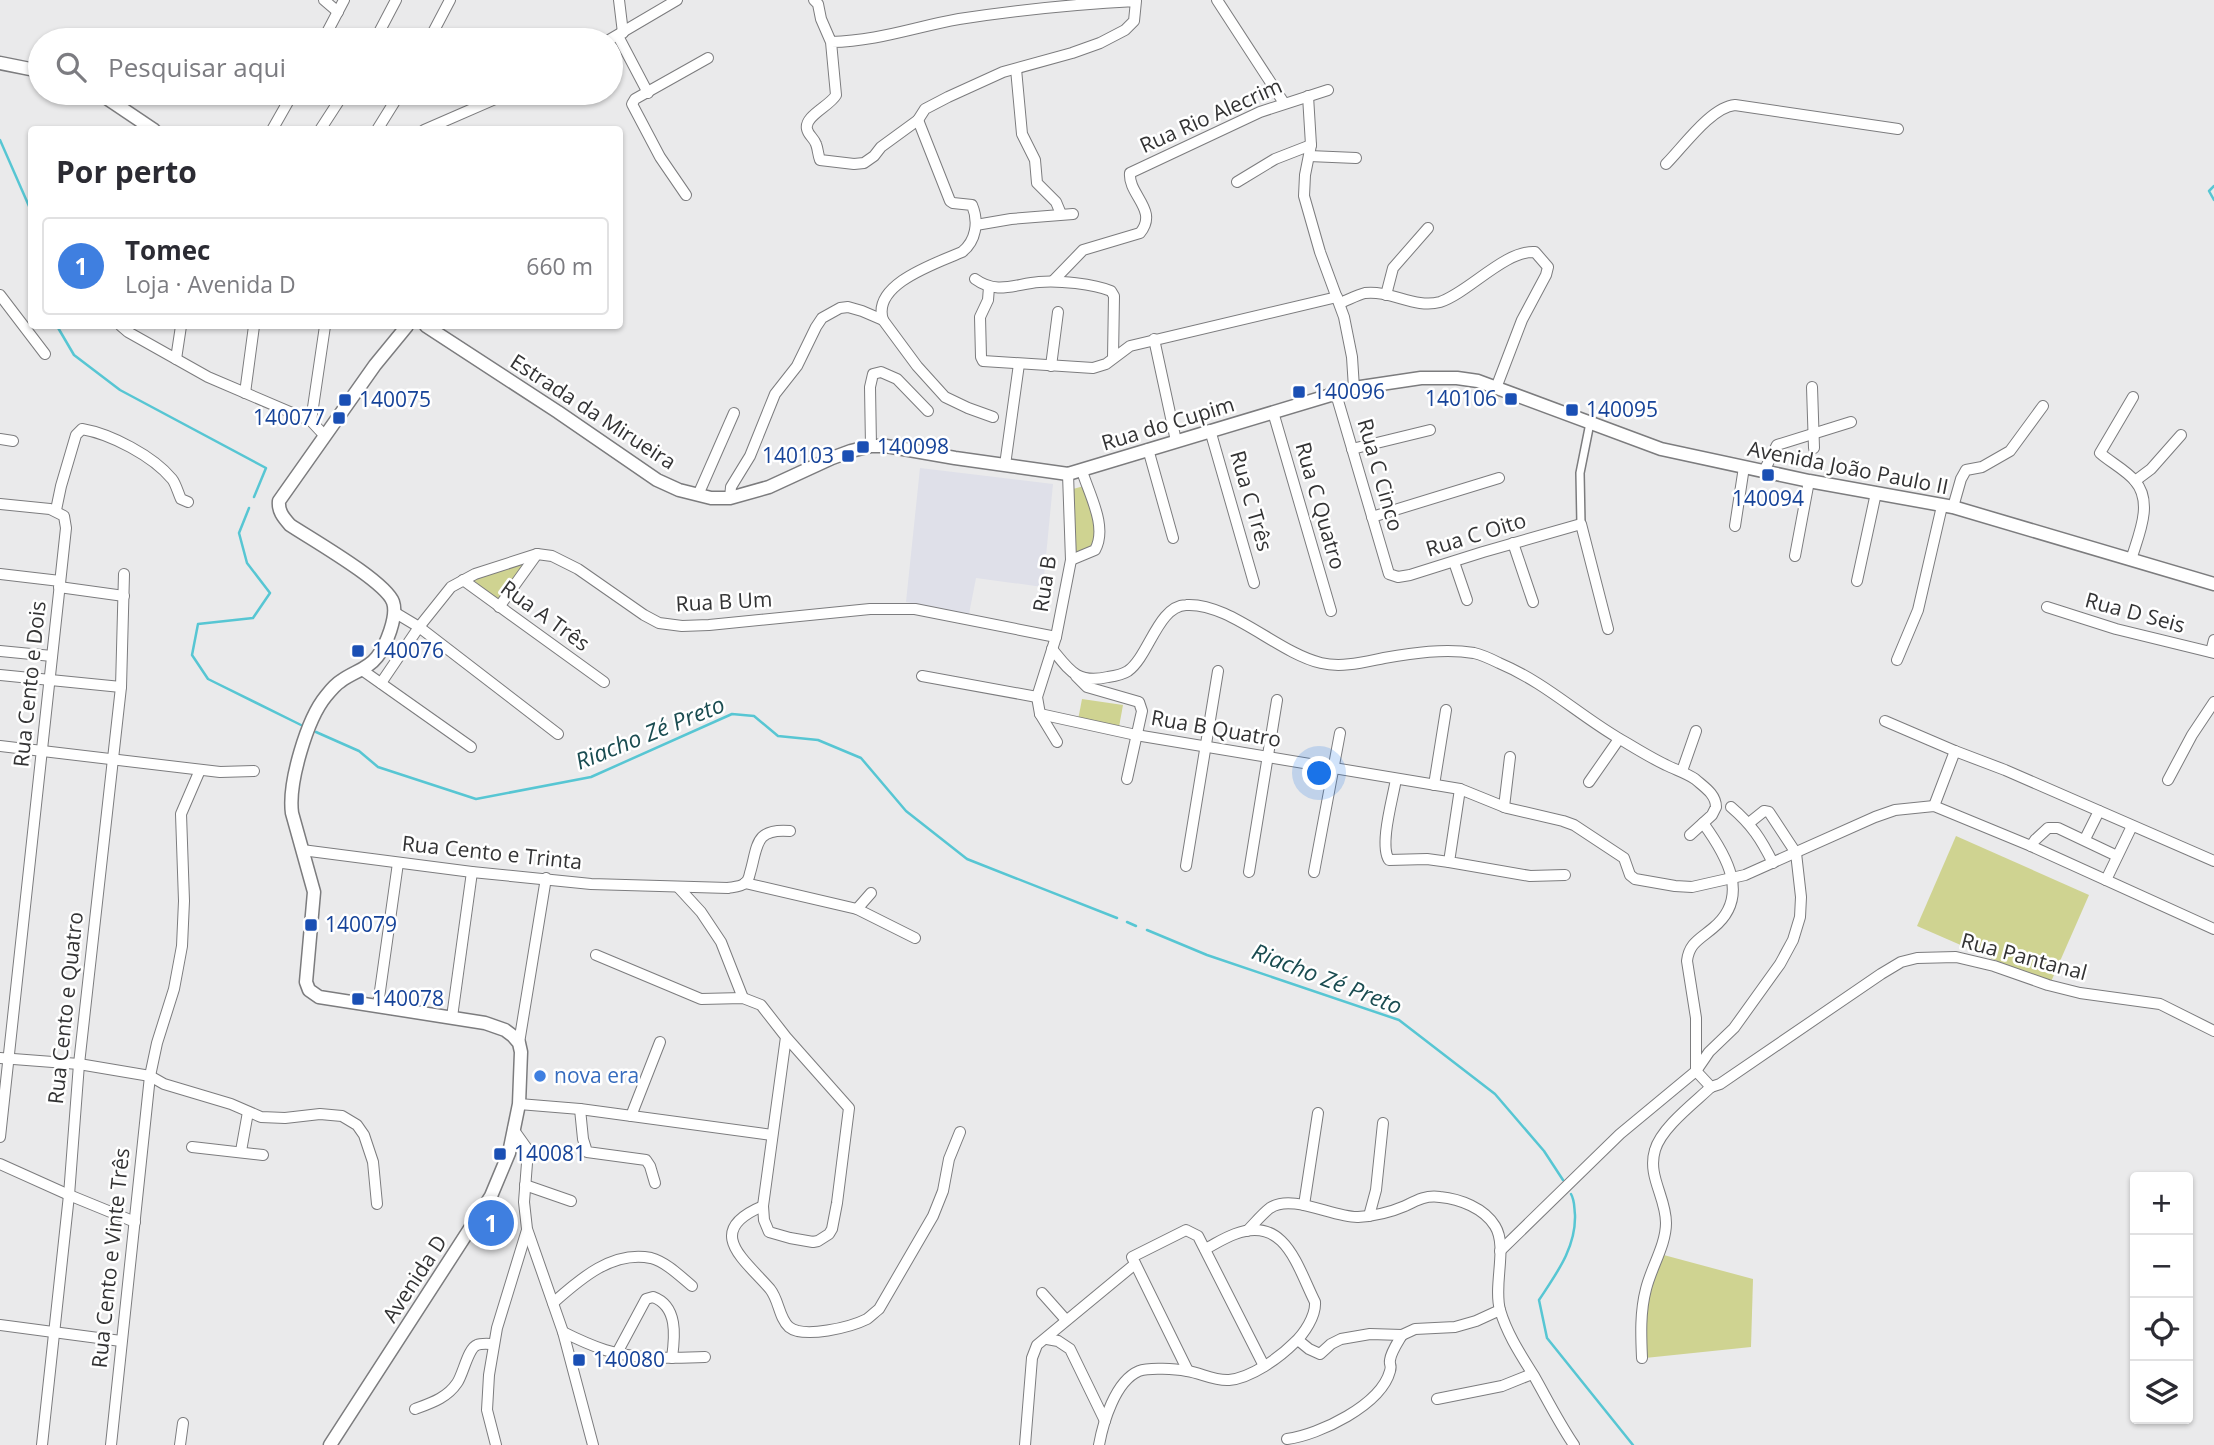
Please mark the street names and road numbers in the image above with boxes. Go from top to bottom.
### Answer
street label: Rua Rio Alecrim [1135,71,1286,159]
street label: Estrada da Mirueira [505,347,682,475]
street label: Rua do Cupim [1098,390,1238,457]
street label: Rua C Cinco [1352,415,1410,534]
street label: Avenida João Paulo II [1745,434,1951,500]
street label: Rua C Quatro [1289,439,1353,573]
street label: Rua C Três [1224,447,1280,554]
street label: Rua C Oito [1422,506,1529,563]
street label: Rua B [1026,554,1062,614]
street label: Rua A Três [495,573,596,657]
street label: Rua B Um [675,584,773,618]
street label: Rua D Seis [2082,585,2188,639]
street label: Rua Cento e Dois [6,599,52,768]
street label: Rua B Quatro [1149,703,1283,753]
street label: Rua Cento e Trinta [401,829,584,875]
street label: Rua Cento e Quatro [41,910,89,1105]
street label: Rua Pantanal [1958,926,2090,986]
street label: Rua Cento e Vinte Três [85,1146,135,1369]
street label: Avenida D [375,1229,453,1328]

